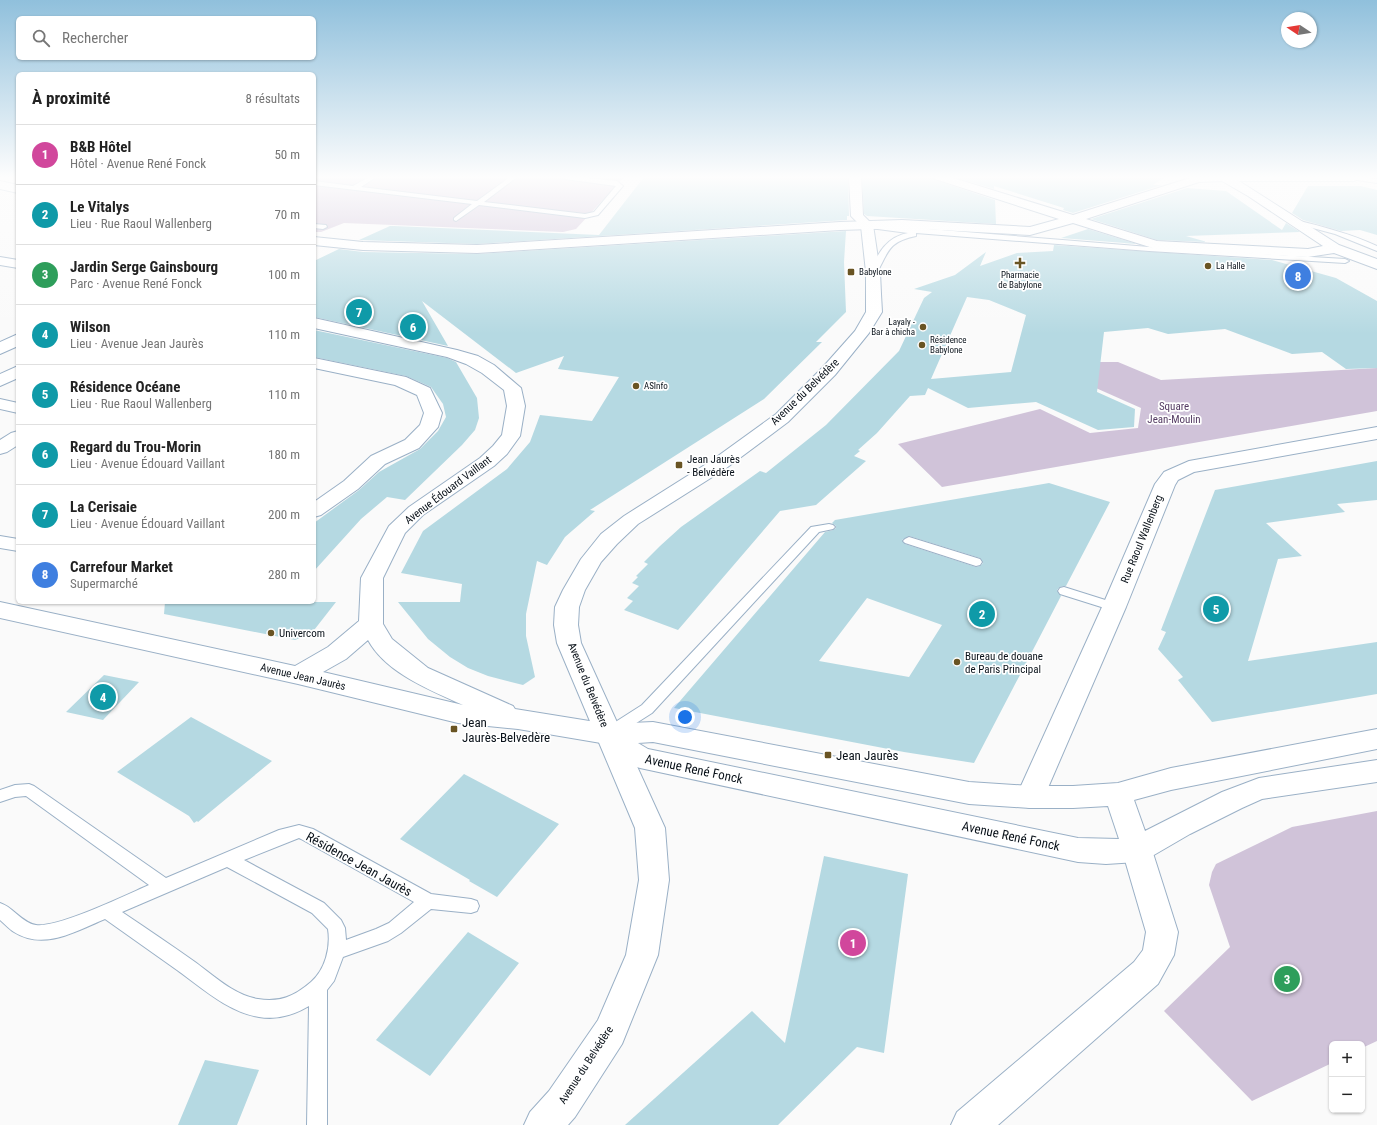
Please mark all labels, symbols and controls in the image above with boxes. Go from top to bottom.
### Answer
north arrow [1281,12,1317,48]
search box [16,16,316,60]
icon: search [30,27,52,49]
text: Rechercher [62,29,128,47]
text: À proximité [32,88,110,108]
text: 8 résultats [246,91,300,106]
text: B&B Hôtel [70,138,131,156]
text: 1 [42,147,48,162]
text: 50 m [274,147,300,162]
text: Hôtel · Avenue René Fonck [70,156,206,171]
text: Le Vitalys [70,198,129,216]
text: 2 [42,207,48,222]
text: 70 m [274,207,300,222]
text: Lieu · Rue Raoul Wallenberg [70,216,212,231]
text: Jardin Serge Gainsbourg [70,258,218,276]
marker: Pharmacie de Babylone [1015,258,1025,268]
marker: La Halle [1203,261,1213,271]
place label: La Halle [1216,261,1245,271]
pin: 8 [1285,261,1311,291]
text: 3 [42,267,48,282]
text: 100 m [268,267,300,282]
marker: Babylone [846,267,856,277]
place label: Babylone [859,267,892,277]
place label: Pharmacie de Babylone [998,270,1042,290]
text: Parc · Avenue René Fonck [70,276,202,291]
pin: 7 [346,297,372,327]
pin: 6 [400,312,426,342]
place label: Layaly - Bar à chicha [871,317,916,337]
text: Wilson [70,318,110,336]
marker: Layaly - Bar à chicha [918,322,928,332]
text: 4 [42,327,48,342]
text: 110 m [268,327,300,342]
place label: Résidence Babylone [930,335,967,355]
text: Lieu · Avenue Jean Jaurès [70,336,204,351]
marker: Résidence Babylone [917,340,927,350]
street label: Avenue du Belvédère [768,356,842,428]
text: Résidence Océane [70,378,180,396]
marker: ASInfo [631,381,641,391]
place label: ASInfo [644,381,668,391]
text: 5 [42,387,48,402]
text: 110 m [268,387,300,402]
text: Lieu · Rue Raoul Wallenberg [70,396,212,411]
park label: Square Jean-Moulin [1147,400,1201,426]
text: Regard du Trou-Morin [70,438,201,456]
text: 6 [42,447,48,462]
text: 180 m [268,447,300,462]
street label: Avenue Édouard Vaillant [402,453,494,527]
place label: Jean Jaurès - Belvédère [687,453,740,479]
text: Lieu · Avenue Édouard Vaillant [70,456,225,471]
marker: Jean Jaurès - Belvédère [674,460,684,470]
street label: Rue Raoul Wallenberg [1118,493,1166,585]
text: La Cerisaie [70,498,137,516]
text: 7 [42,507,48,522]
text: 200 m [268,507,300,522]
text: Lieu · Avenue Édouard Vaillant [70,516,225,531]
text: Carrefour Market [70,558,173,576]
text: 8 [42,567,48,582]
text: 280 m [268,567,300,582]
text: Supermarché [70,576,138,591]
pin: 5 [1203,594,1229,624]
pin: 2 [969,599,995,629]
place label: Univercom [279,627,325,640]
marker: Univercom [266,628,276,638]
street label: Avenue du Belvédère [565,641,611,729]
place label: Bureau de douane de Paris Principal [965,650,1043,676]
marker: Bureau de douane de Paris Principal [952,657,962,667]
street label: Avenue Jean Jaurès [259,661,347,693]
pin: 4 [90,682,116,712]
your location [675,707,695,727]
place label: Jean Jaurès-Belvedère [462,715,550,745]
marker: Jean Jaurès-Belvedère [449,724,459,734]
place label: Jean Jaurès [836,748,899,763]
marker: Jean Jaurès [823,750,833,760]
street label: Avenue René Fonck [644,751,744,787]
street label: Avenue René Fonck [961,818,1061,854]
street label: Résidence Jean Jaurès [304,829,414,899]
pin: 1 [840,928,866,958]
pin: 3 [1274,964,1300,994]
street label: Avenue du Belvédère [556,1024,616,1106]
map controls [1329,1041,1365,1113]
button: + [1329,1041,1365,1077]
button: − [1329,1077,1365,1113]

